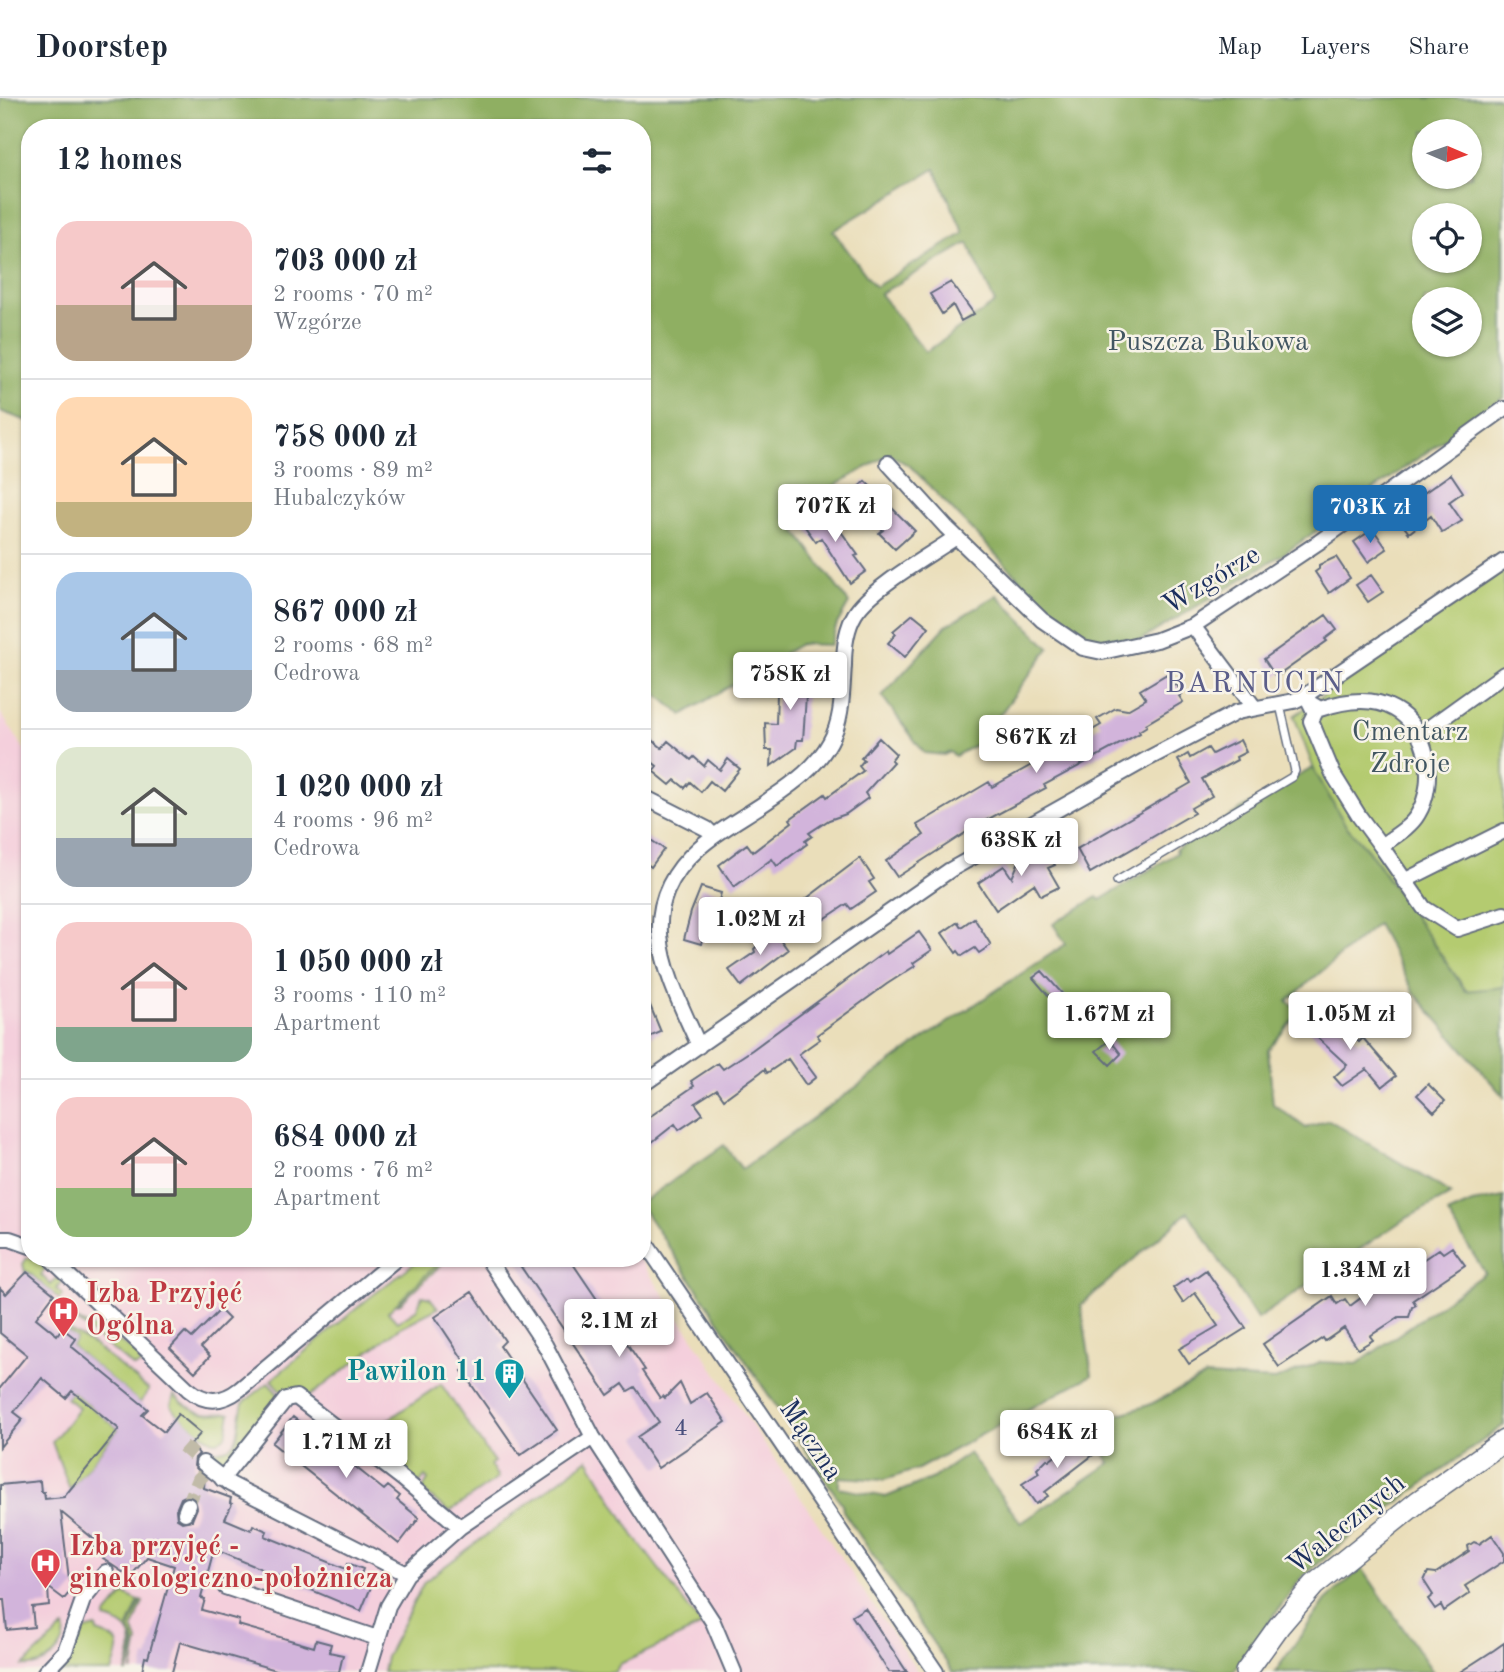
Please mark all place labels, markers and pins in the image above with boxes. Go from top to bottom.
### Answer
pin: 707K zł [770,484,900,544]
pin: 703K zł [1305,486,1435,545]
pin: 758K zł [725,652,855,712]
pin: 867K zł [971,716,1101,775]
pin: 638K zł [956,818,1086,878]
pin: 1.02M zł [688,898,832,957]
pin: 1.67M zł [1037,992,1181,1052]
pin: 1.05M zł [1278,992,1422,1052]
pin: 1.34M zł [1293,1248,1437,1308]
place label: Izba Przyjęć Ogólna [86,1281,243,1341]
hospital icon: Izba Przyjęć Ogólna [46,1294,80,1338]
pin: 2.1M zł [554,1300,684,1359]
building icon: Pawilon 11 [493,1356,527,1400]
place label: Pawilon 11 [346,1359,487,1387]
pin: 684K zł [992,1410,1122,1470]
pin: 1.71M zł [274,1420,418,1480]
place label: Izba przyjęć - ginekologiczno-położnicza [69,1534,393,1594]
hospital icon: Izba przyjęć - ginekologiczno-położnicza [29,1547,63,1591]

